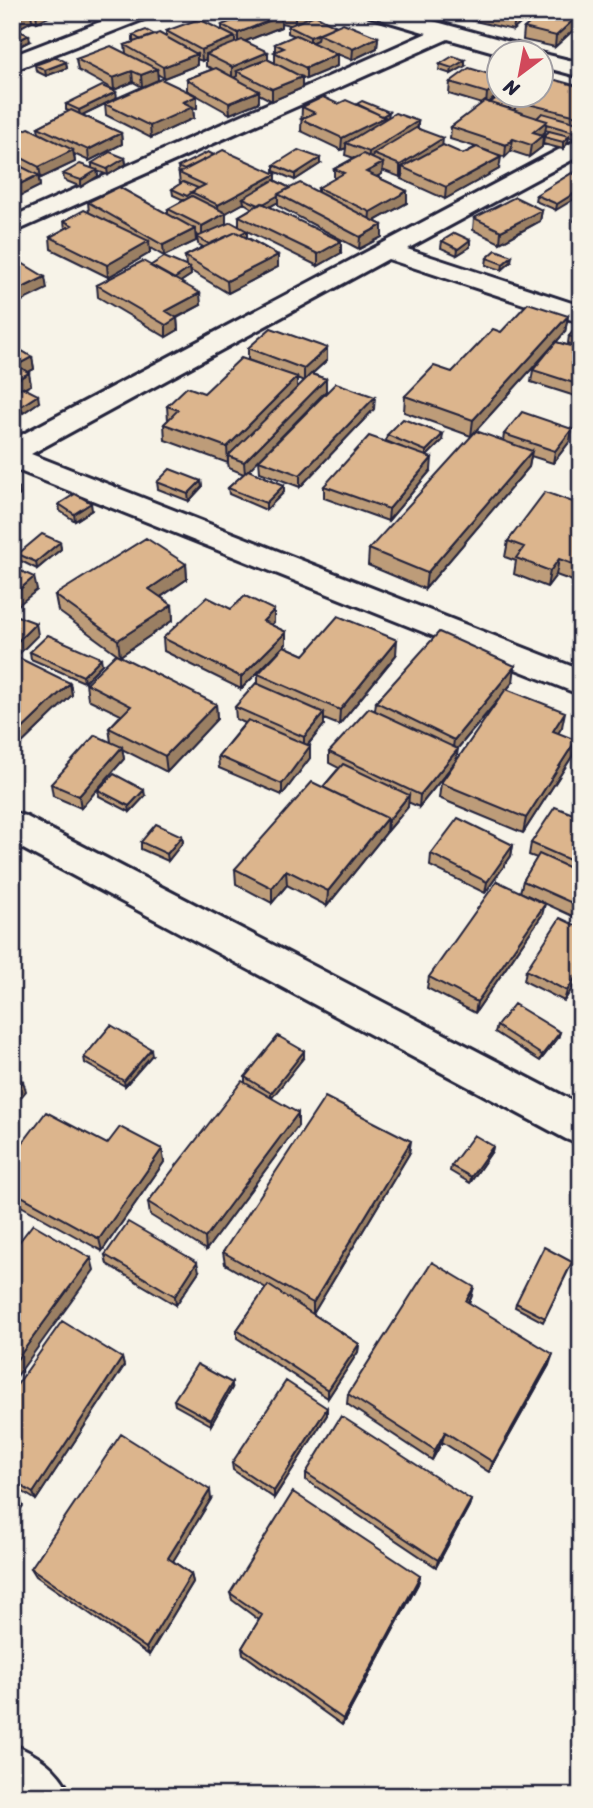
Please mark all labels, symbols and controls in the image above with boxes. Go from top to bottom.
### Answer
north arrow [484,38,554,108]
text: N [496,70,526,106]

